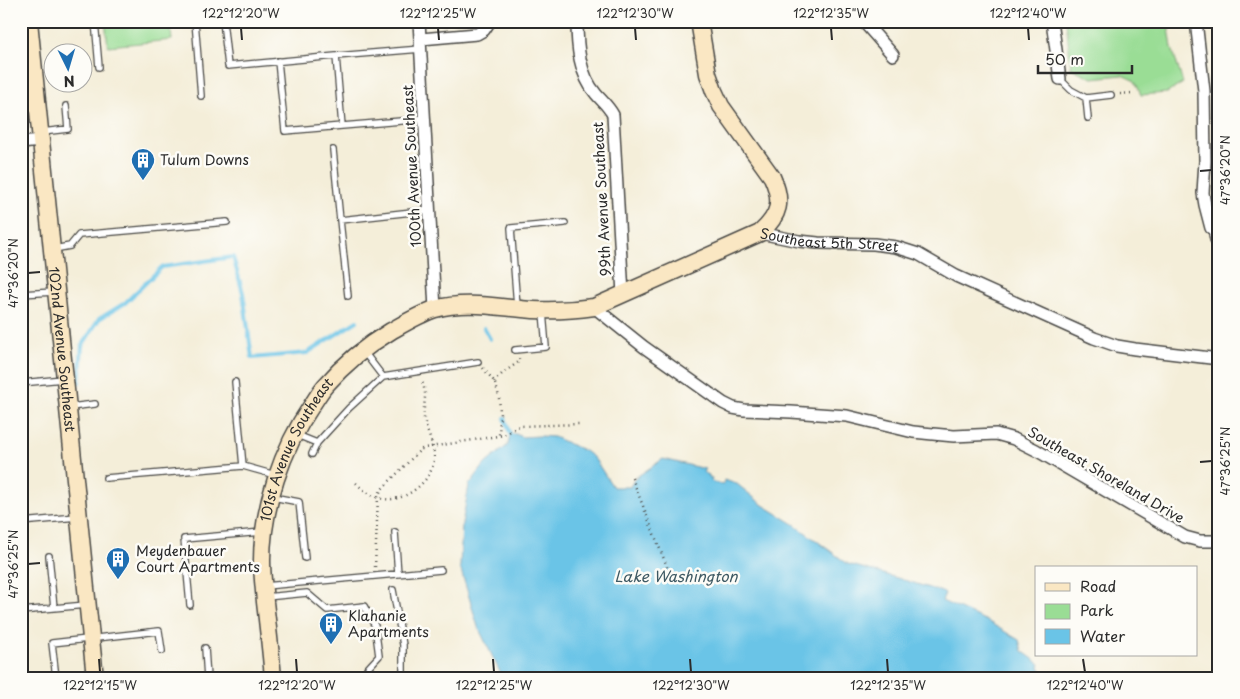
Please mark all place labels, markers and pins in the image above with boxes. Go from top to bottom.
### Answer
building icon: Tulum Downs [130,147,156,181]
place label: Tulum Downs [160,149,249,170]
place label: Meydenbauer Court Apartments [136,540,260,577]
building icon: Meydenbauer Court Apartments [105,546,131,580]
place label: Klahanie Apartments [348,605,429,642]
building icon: Klahanie Apartments [318,611,344,645]

